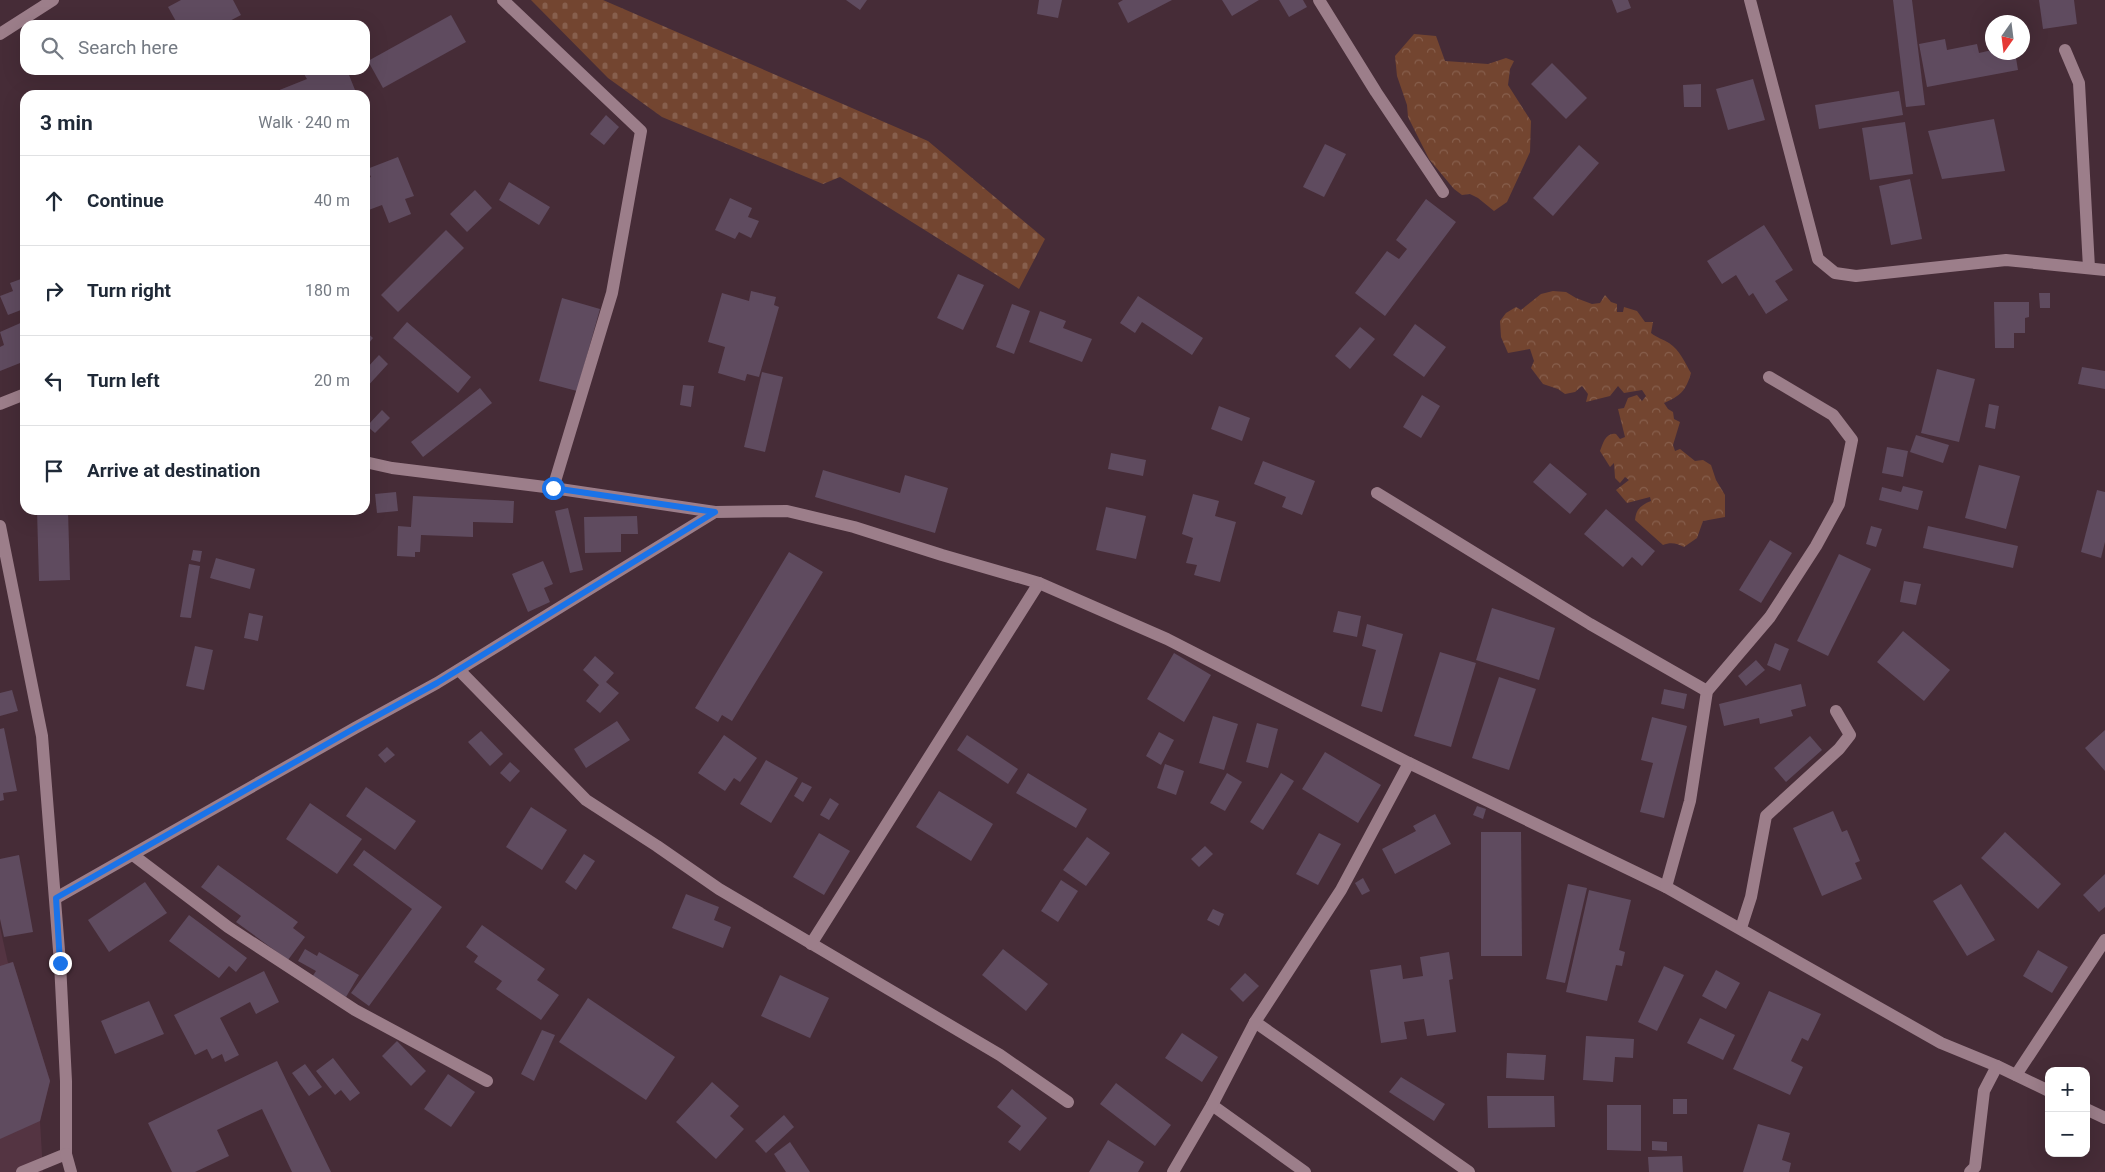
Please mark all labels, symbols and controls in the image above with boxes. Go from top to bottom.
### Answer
north arrow [1985,15,2030,60]
search box [20,20,370,75]
icon: search [38,34,66,62]
text: Search here [78,36,178,59]
text: 3 min [40,111,93,135]
text: Walk · 240 m [258,113,350,132]
icon: ahead [40,187,68,215]
text: Continue [87,189,164,212]
text: 40 m [314,191,350,210]
icon: right [40,277,68,305]
text: Turn right [87,279,171,302]
text: 180 m [305,281,350,300]
icon: left [40,367,68,395]
text: Turn left [87,369,160,392]
text: 20 m [314,371,350,390]
icon: arrive [40,457,68,485]
text: Arrive at destination [87,459,260,482]
route start [542,477,565,500]
route end [49,952,72,975]
map controls [2045,1067,2090,1157]
button: + [2045,1067,2090,1112]
button: − [2045,1112,2090,1157]

